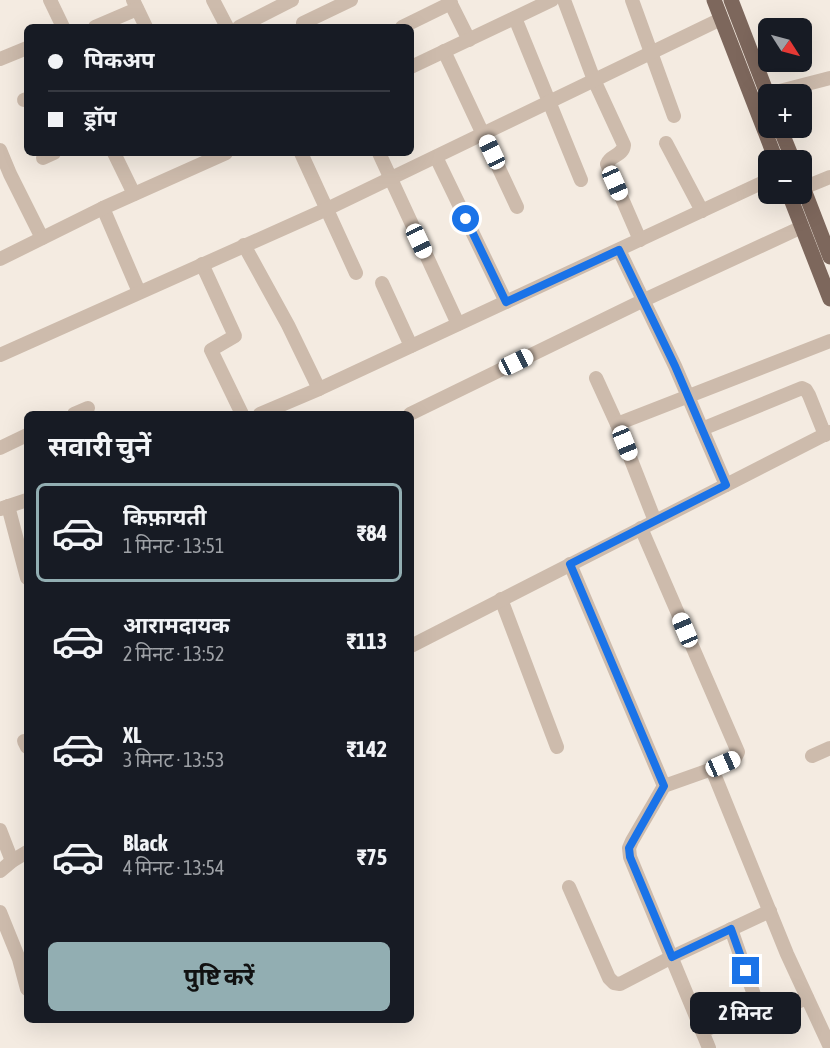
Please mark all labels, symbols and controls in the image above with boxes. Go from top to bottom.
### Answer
north arrow [758,18,812,72]
map controls [758,18,812,204]
text: पिकअप [84,47,155,73]
button: + [758,84,812,138]
text: ड्रॉप [84,105,117,131]
car [476,132,508,172]
button: − [758,150,812,204]
car [599,163,631,203]
route start [452,205,479,232]
car [403,221,435,261]
car [496,346,536,378]
car [610,423,640,463]
text: सवारी चुनें [48,431,151,462]
text: किफ़ायती [123,504,207,530]
icon: car [51,506,105,560]
text: ₹84 [357,520,387,546]
text: 1 मिनट · 13:51 [123,534,224,557]
car [670,610,700,650]
text: आरामदायक [123,612,230,638]
icon: car [51,614,105,668]
text: ₹113 [347,628,387,654]
text: 2 मिनट · 13:52 [123,642,224,665]
icon: car [51,722,105,776]
text: XL [123,722,141,748]
text: ₹142 [347,736,387,762]
text: 3 मिनट · 13:53 [123,748,224,771]
car [703,748,743,780]
icon: car [51,830,105,884]
text: Black [123,830,167,856]
text: ₹75 [357,844,387,870]
text: 4 मिनट · 13:54 [123,856,224,879]
button: पुष्टि करें [48,942,390,1011]
route end [732,957,759,984]
callout: 2 मिनट [690,992,801,1034]
text: 2 मिनट [718,1001,773,1024]

